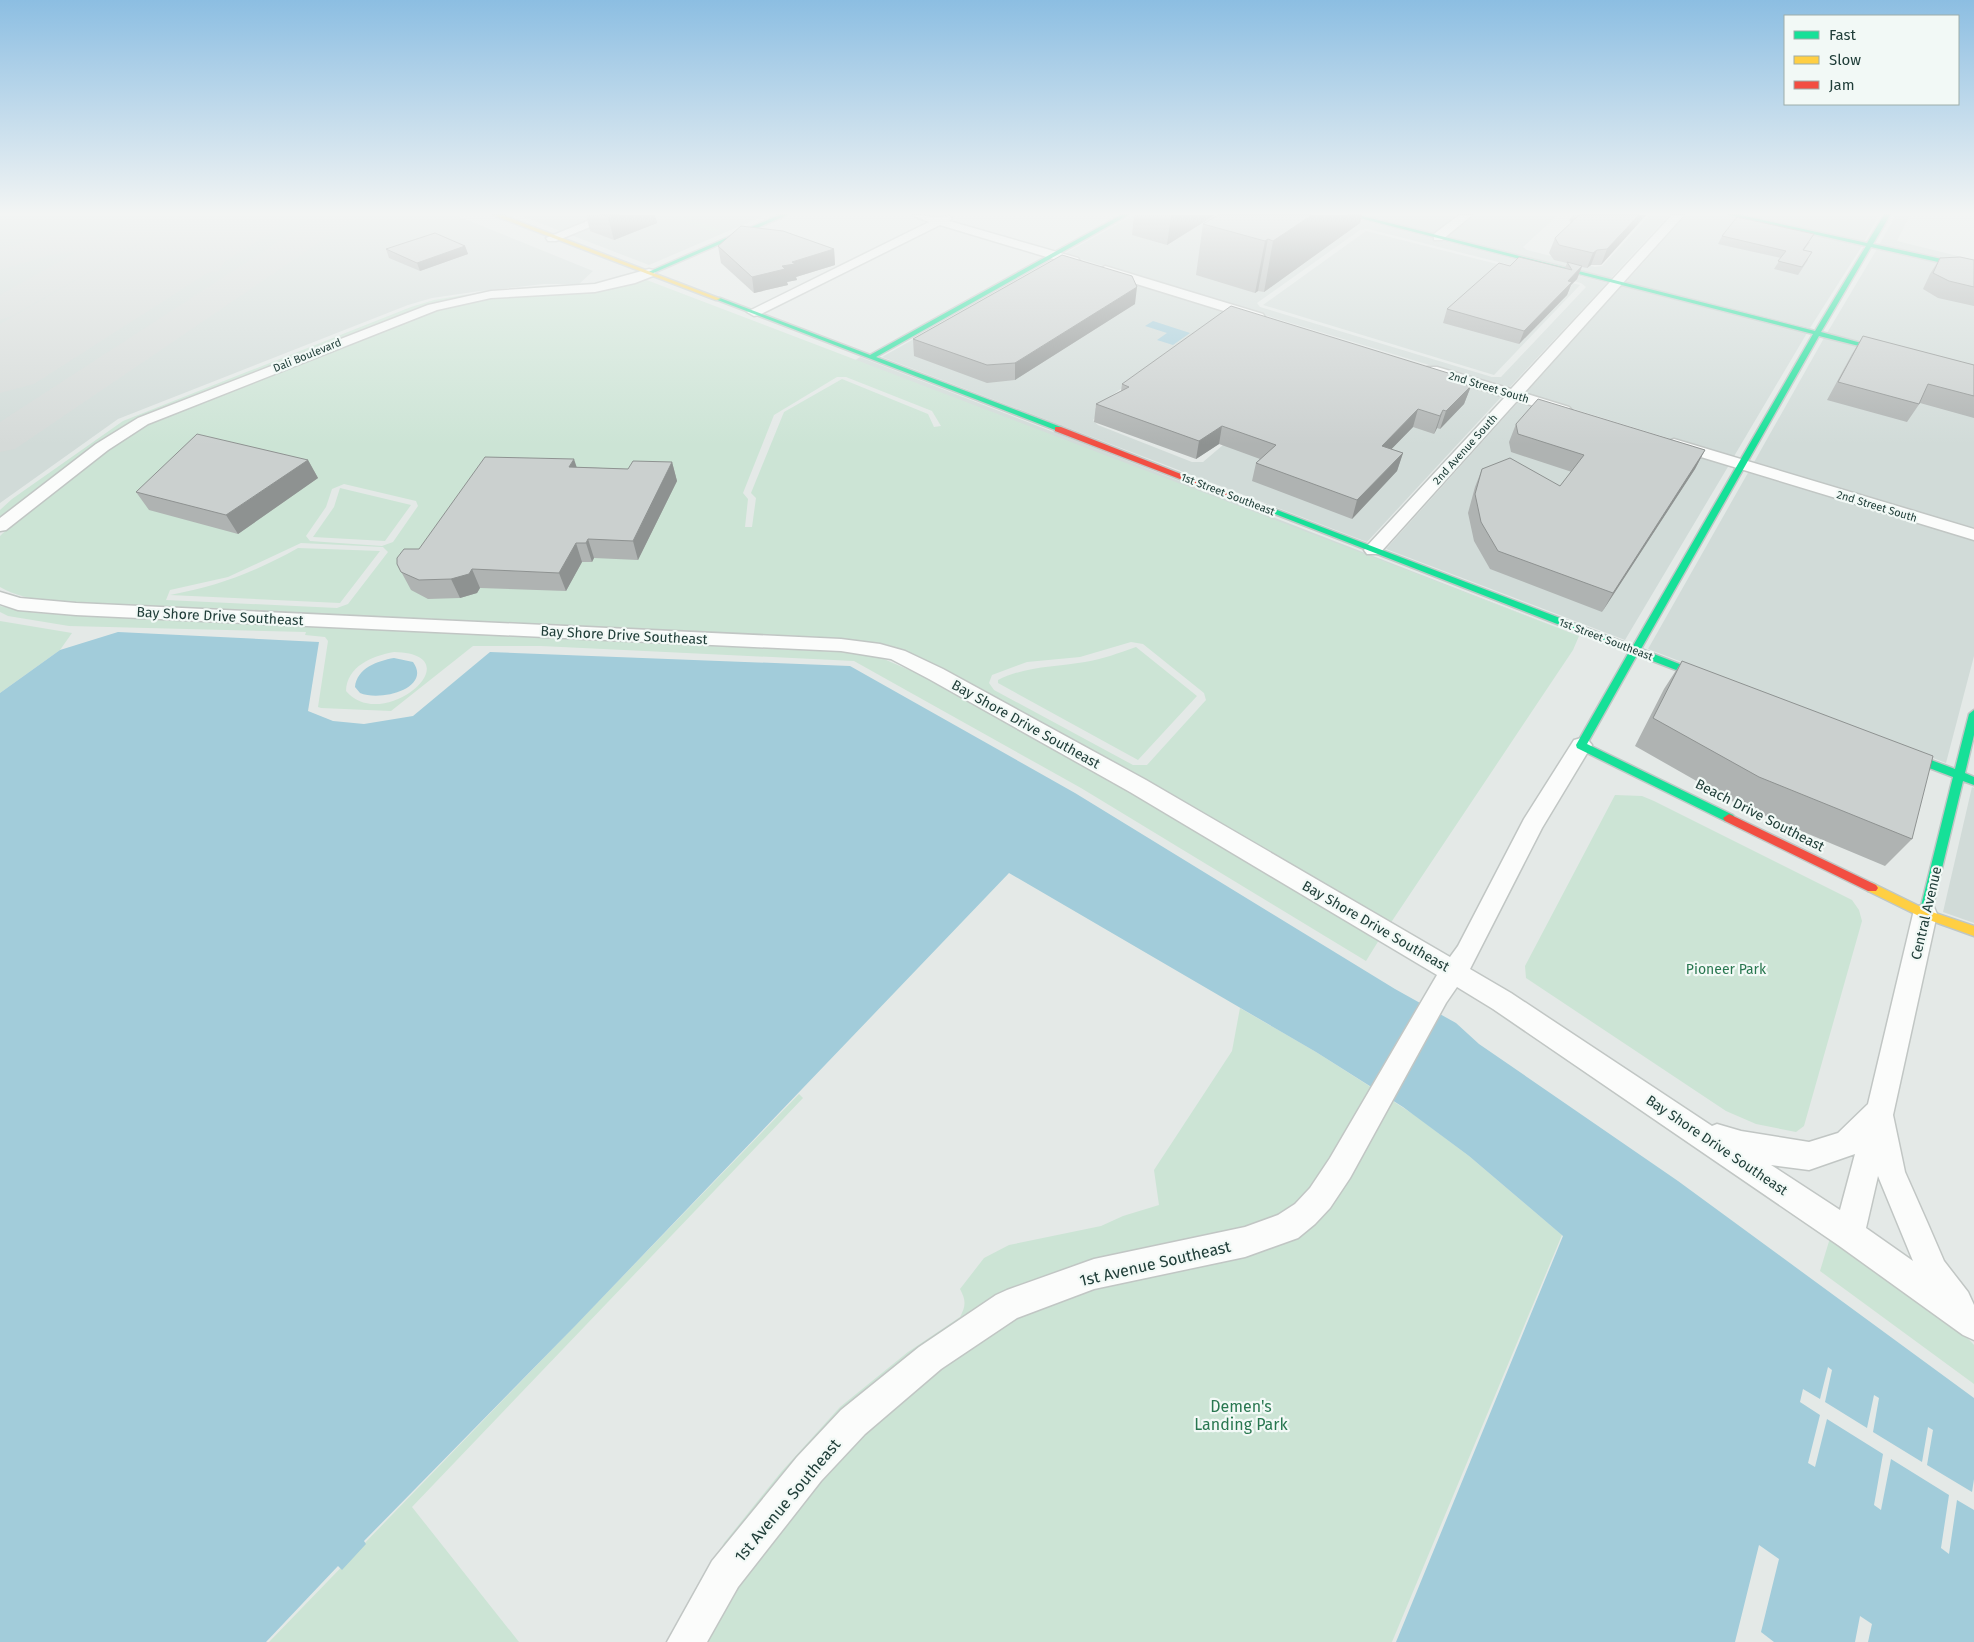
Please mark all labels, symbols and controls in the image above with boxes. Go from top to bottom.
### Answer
legend [1784,15,1959,105]
text: Fast [1829,26,1856,44]
text: Slow [1829,51,1861,69]
text: Jam [1829,76,1855,94]
street label: Dali Boulevard [271,336,343,375]
street label: 2nd Street South [1447,369,1531,406]
street label: 2nd Avenue South [1430,412,1500,487]
street label: 1st Street Southeast [1179,471,1277,518]
street label: 2nd Street South [1835,488,1919,525]
street label: Bay Shore Drive Southeast [136,604,305,629]
street label: 1st Street Southeast [1557,616,1655,663]
street label: Bay Shore Drive Southeast [540,623,709,648]
street label: Bay Shore Drive Southeast [949,676,1104,773]
street label: Beach Drive Southeast [1692,776,1828,856]
street label: Central Avenue [1908,865,1945,961]
street label: Bay Shore Drive Southeast [1299,877,1453,976]
park label: Pioneer Park [1686,961,1767,978]
street label: Bay Shore Drive Southeast [1643,1092,1792,1200]
street label: 1st Avenue Southeast [1078,1237,1233,1290]
park label: Demen's Landing Park [1194,1397,1288,1434]
street label: 1st Avenue Southeast [730,1435,845,1566]

